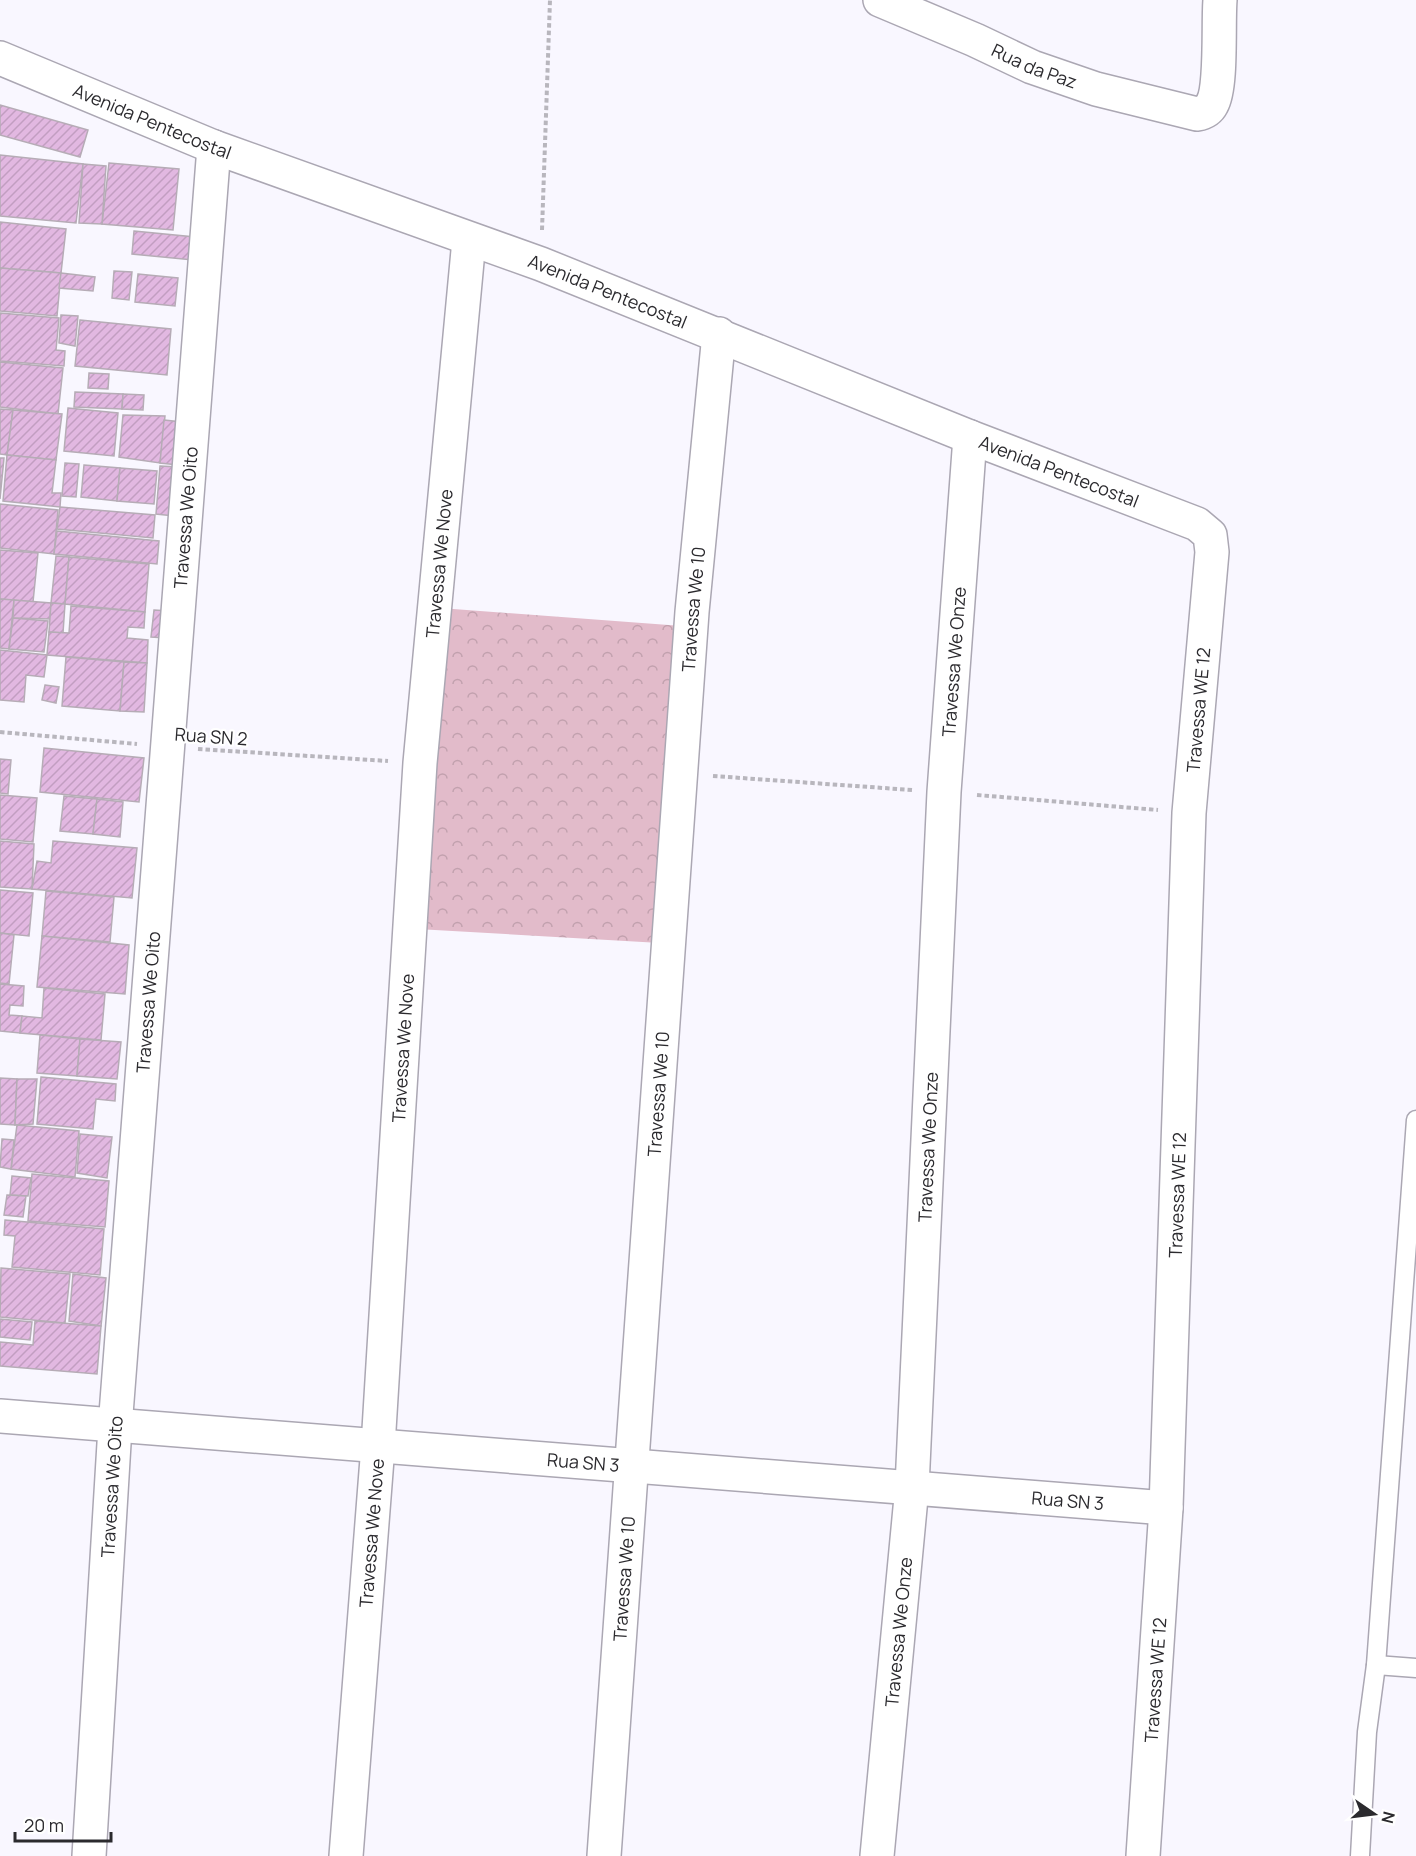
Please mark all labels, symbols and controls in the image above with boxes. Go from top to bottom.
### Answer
street label: Rua da Paz [988,38,1080,94]
street label: Avenida Pentecostal [70,78,235,164]
street label: Avenida Pentecostal [525,248,691,334]
street label: Avenida Pentecostal [976,430,1142,513]
street label: Travessa We Oito [168,446,203,589]
street label: Travessa We Nove [420,488,458,639]
street label: Travessa We 10 [676,546,710,673]
street label: Travessa We Onze [936,586,971,738]
street label: Travessa WE 12 [1181,646,1215,774]
street label: Rua SN 2 [174,721,248,751]
street label: Travessa We Oito [130,930,165,1074]
street label: Travessa We Nove [386,973,419,1123]
street label: Travessa We 10 [642,1031,674,1157]
street label: Travessa We Onze [912,1071,943,1223]
street label: Travessa WE 12 [1163,1132,1191,1258]
street label: Travessa We Oito [95,1415,128,1558]
street label: Rua SN 3 [546,1447,620,1477]
street label: Travessa We Nove [353,1458,389,1608]
street label: Rua SN 3 [1031,1485,1105,1515]
street label: Travessa We 10 [607,1515,640,1642]
street label: Travessa We Onze [879,1556,917,1708]
street label: Travessa WE 12 [1139,1617,1171,1743]
north arrow [1344,1784,1404,1844]
scale bar [15,1805,111,1843]
text: N [1376,1809,1401,1826]
text: 20 m [24,1813,64,1837]

